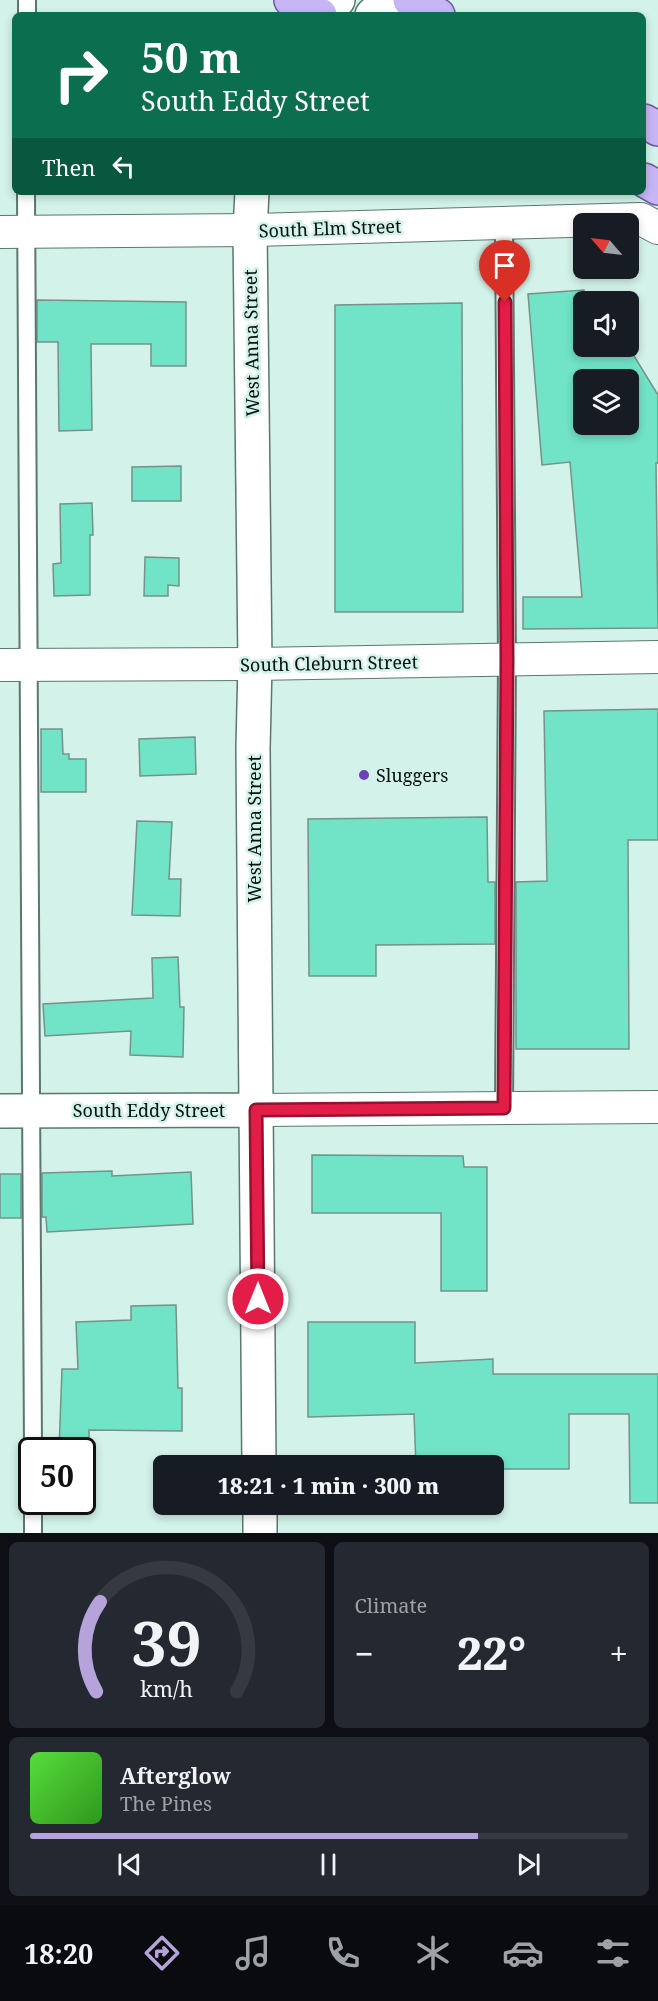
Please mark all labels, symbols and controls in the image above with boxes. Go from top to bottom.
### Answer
text: 50 m [141,28,241,85]
icon: right [42,36,120,114]
text: South Eddy Street [141,82,370,119]
icon: left [107,150,140,183]
text: Then [42,152,95,182]
north arrow [573,213,639,279]
map controls [573,213,639,435]
street label: South Elm Street [258,214,402,242]
pin [479,240,530,302]
icon: arrive [488,249,521,282]
street label: West Anna Street [238,269,264,417]
button: sound [573,291,639,357]
button: layers [573,369,639,435]
street label: South Cleburn Street [240,649,418,677]
street label: West Anna Street [242,755,266,903]
place label: Sluggers [376,763,448,787]
marker: Sluggers [357,768,371,782]
street label: South Eddy Street [73,1098,225,1122]
position arrow [226,1267,290,1331]
speed limit sign: 50 [18,1437,96,1515]
text: 18:21 · 1 min · 300 m [218,1470,439,1500]
text: Climate [355,1592,427,1619]
text: 39 [131,1599,202,1684]
text: 22° [457,1622,526,1683]
text: − [355,1631,374,1676]
text: + [610,1631,628,1676]
text: km/h [140,1674,193,1703]
text: Afterglow [120,1760,231,1790]
text: The Pines [120,1790,212,1817]
icon: previous [113,1848,146,1881]
icon: pause [312,1848,345,1881]
icon: next [512,1848,545,1881]
icon: directions [141,1932,183,1974]
icon: music [232,1932,274,1974]
icon: phone [322,1932,364,1974]
icon: climate [412,1932,454,1974]
icon: car [502,1932,544,1974]
icon: filters [592,1932,634,1974]
text: 18:20 [24,1935,93,1972]

